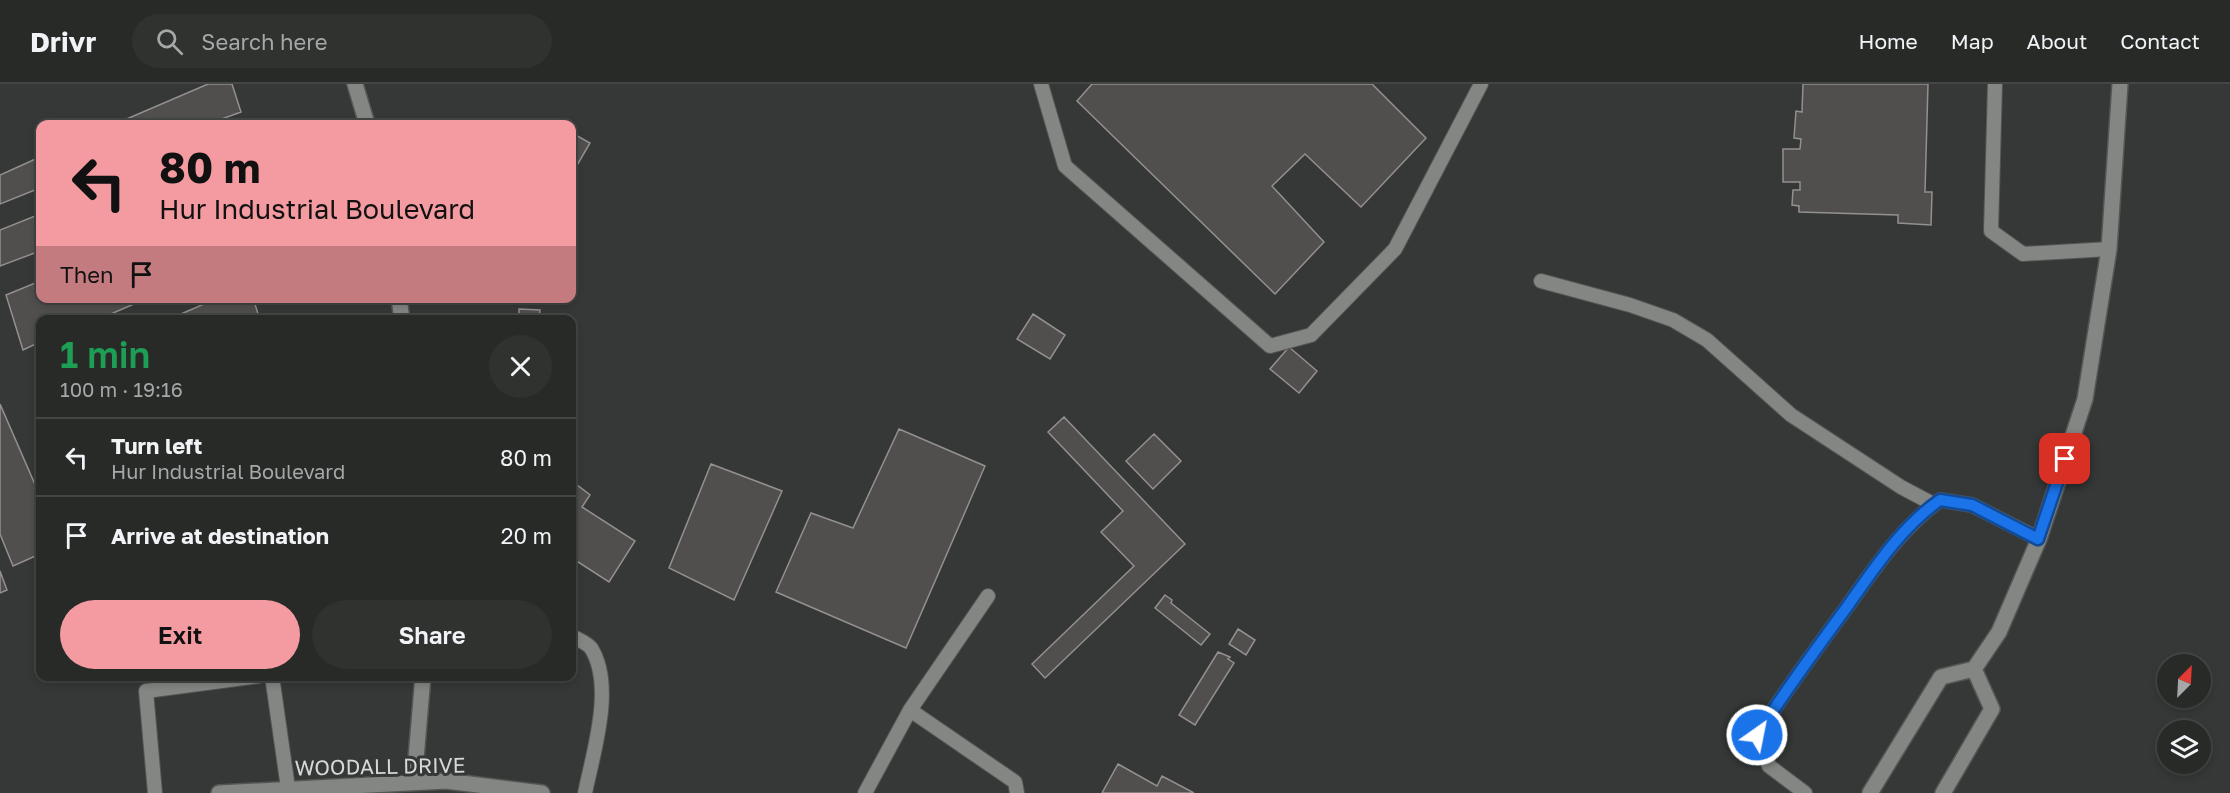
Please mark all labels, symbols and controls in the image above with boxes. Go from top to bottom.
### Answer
search box [132,14,552,68]
text: Drivr [30,25,96,58]
icon: search [153,25,186,58]
text: Search here [201,28,327,55]
text: Home [1858,28,1918,54]
text: Map [1951,28,1994,54]
text: About [2027,28,2087,54]
text: Contact [2120,28,2200,54]
text: 80 m [159,142,260,192]
icon: left [60,144,138,222]
text: Hur Industrial Boulevard [159,193,475,225]
icon: arrive [125,258,158,291]
text: Then [60,261,113,288]
text: 1 min [60,333,150,376]
button: close [489,335,552,398]
text: 100 m · 19:16 [60,377,183,401]
text: Turn left [111,432,202,459]
pin [2039,433,2090,484]
icon: left [60,441,93,474]
icon: arrive [2048,442,2081,475]
text: 80 m [500,444,552,471]
text: Hur Industrial Boulevard [111,459,345,483]
icon: arrive [60,519,93,552]
text: Arrive at destination [111,522,329,549]
text: 20 m [501,522,552,549]
button: Exit [60,600,300,669]
button: Share [312,600,552,669]
north arrow [2157,654,2211,708]
map controls [2157,654,2211,774]
position arrow [1725,703,1789,767]
button: layers [2157,720,2211,774]
street label: WOODALL DRIVE [294,752,466,780]

